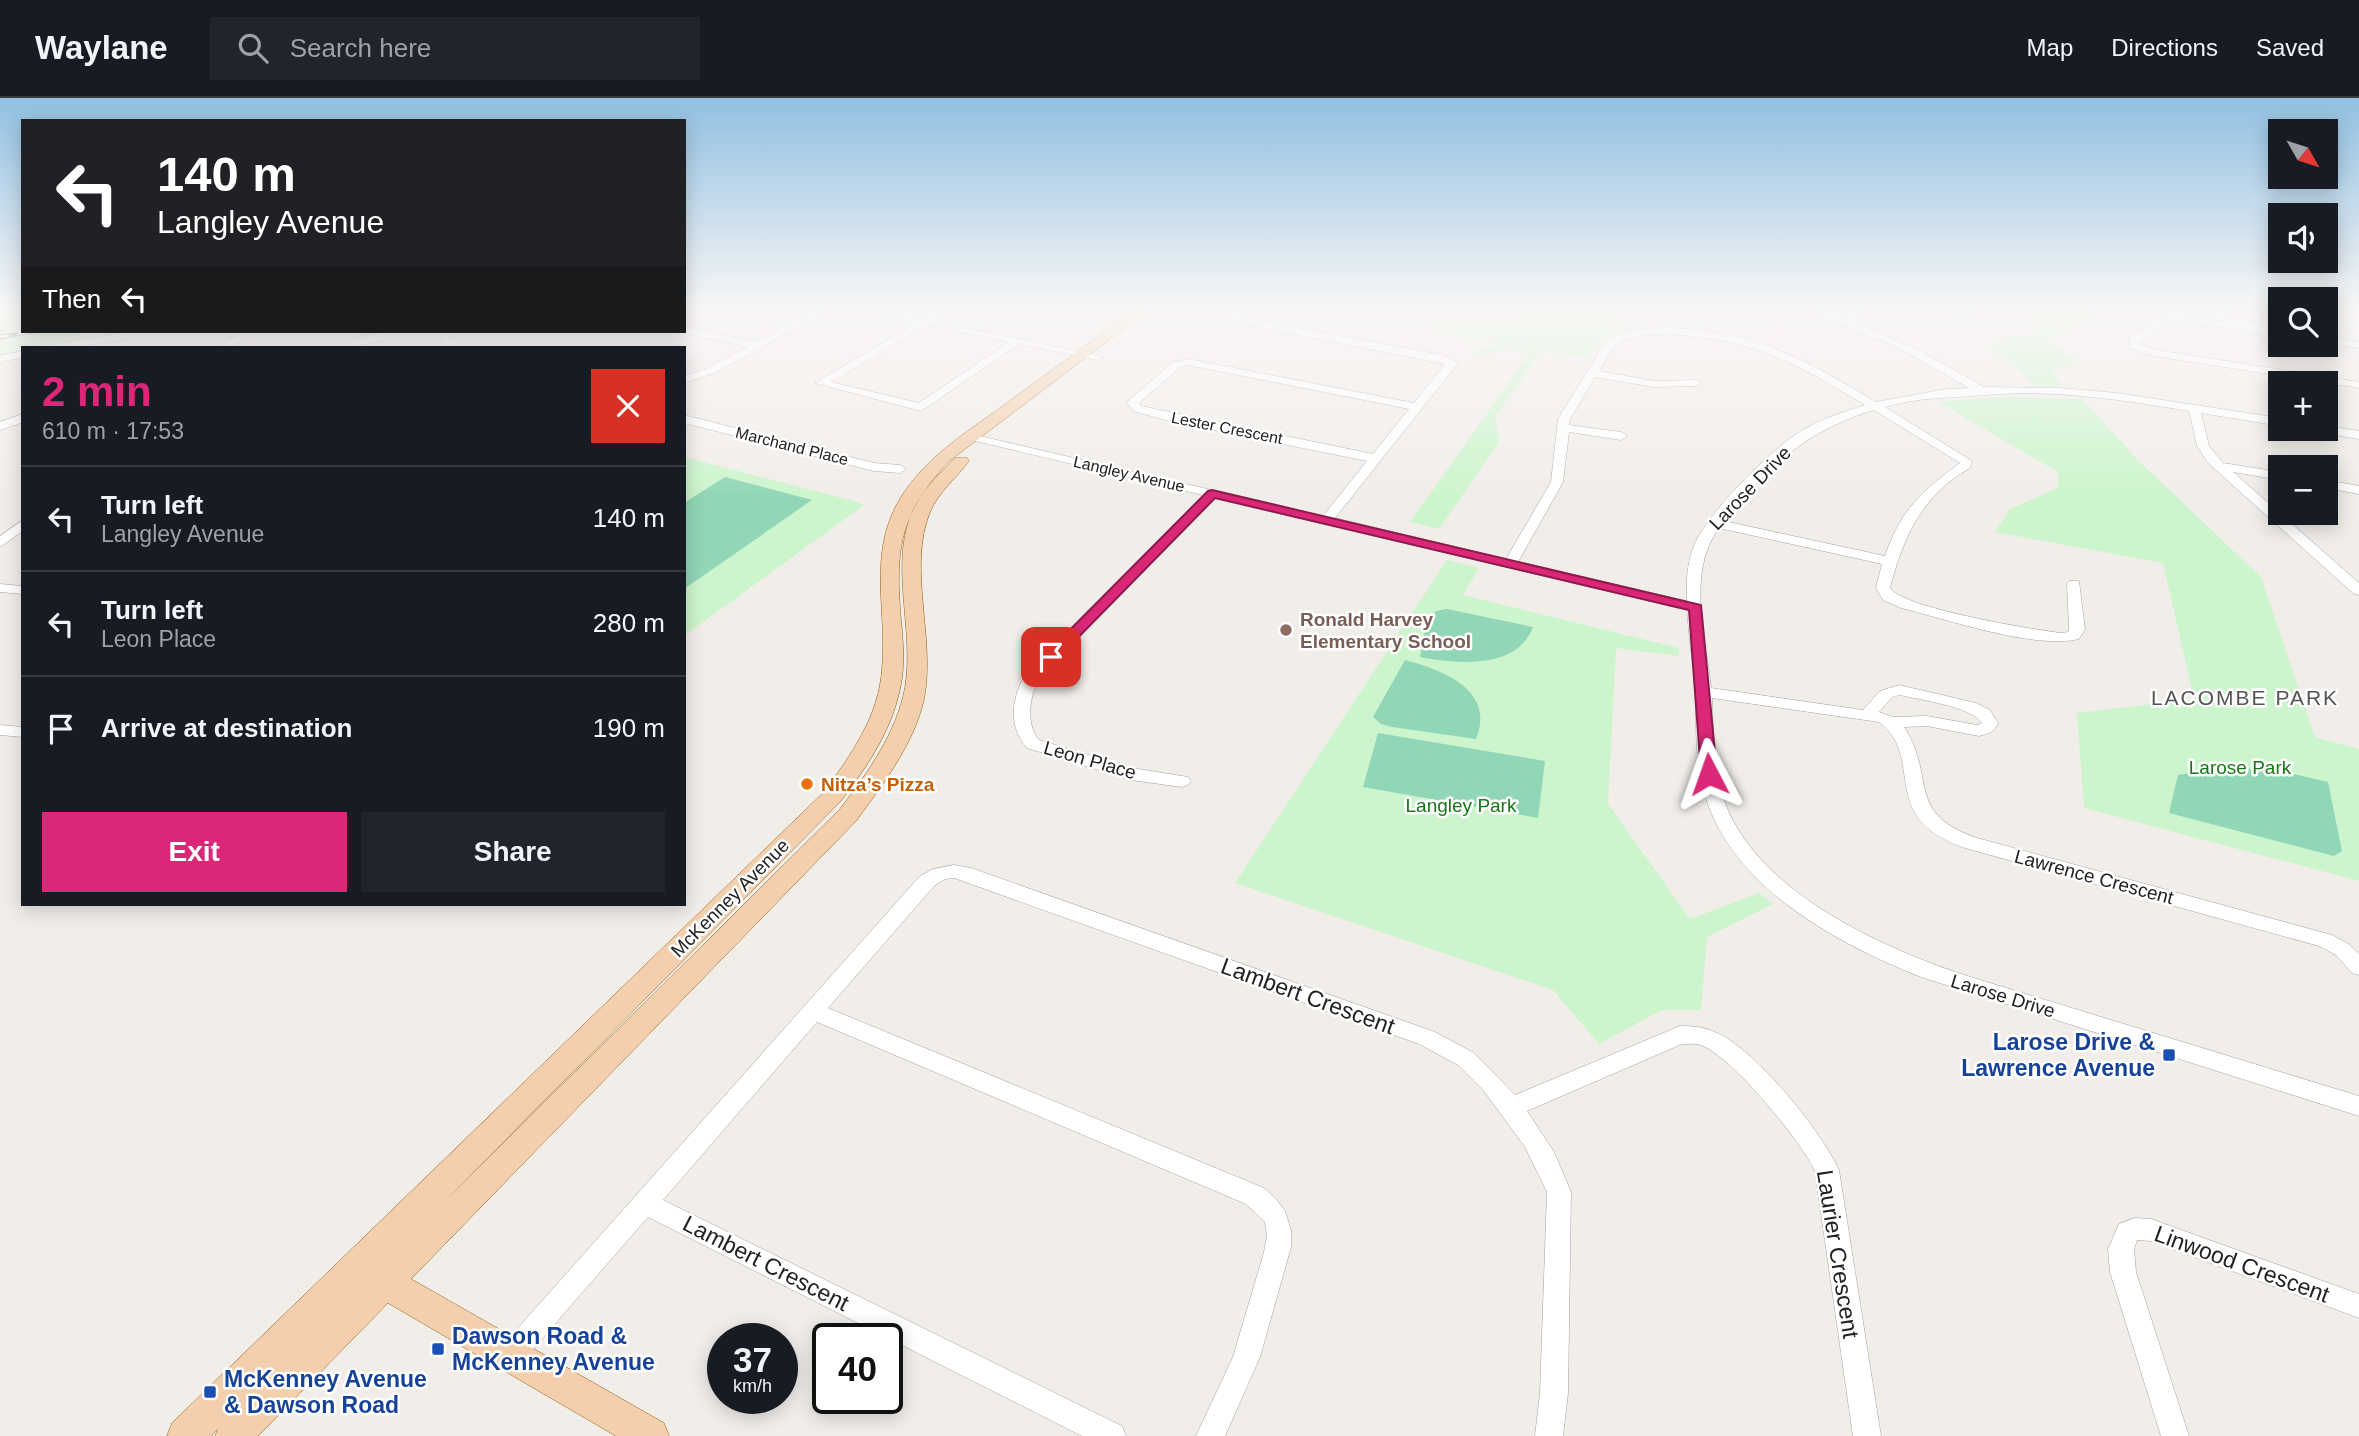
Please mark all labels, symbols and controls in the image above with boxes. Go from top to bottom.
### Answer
search box [210,17,700,80]
text: Waylane [35,29,168,66]
icon: search [234,29,272,67]
text: Search here [290,33,431,63]
text: Map [2027,34,2073,61]
text: Directions [2111,34,2218,61]
text: Saved [2256,34,2324,61]
north arrow [2268,119,2338,189]
map controls [2268,119,2338,525]
icon: left [42,147,133,238]
text: 140 m [157,147,296,201]
button: sound [2268,203,2338,273]
text: Langley Avenue [157,204,384,240]
icon: left [115,280,153,318]
text: Then [42,284,101,314]
button: search [2268,287,2338,357]
text: 2 min [42,368,152,415]
button: close [591,369,665,443]
button: + [2268,371,2338,441]
street label: Lester Crescent [1170,409,1285,447]
text: 610 m · 17:53 [42,418,184,444]
street label: Marchand Place [734,424,850,468]
street label: Larose Drive [1705,442,1795,534]
street label: Langley Avenue [1072,453,1186,495]
button: − [2268,455,2338,525]
text: Turn left [101,490,203,520]
icon: left [42,500,80,538]
text: 140 m [593,503,665,533]
text: Langley Avenue [101,521,264,547]
text: Turn left [101,595,203,625]
icon: left [42,605,80,643]
text: 280 m [593,608,665,638]
place label: Ronald Harvey Elementary School [1300,609,1471,652]
marker: Ronald Harvey Elementary School [1278,622,1294,638]
text: Leon Place [101,626,216,652]
pin [1021,627,1081,687]
icon: arrive [1032,638,1070,676]
district label: LACOMBE PARK [2151,686,2339,709]
icon: arrive [42,710,80,748]
text: Arrive at destination [101,713,352,743]
text: 190 m [593,713,665,743]
street label: Leon Place [1041,737,1139,783]
position arrow [1672,737,1746,811]
park label: Larose Park [2189,757,2292,778]
place label: Nitza’s Pizza [821,774,935,795]
marker: Nitza’s Pizza [799,776,815,792]
park label: Langley Park [1406,795,1517,816]
button: Exit [42,812,347,892]
button: Share [361,812,665,892]
street label: McKenney Avenue [667,835,793,961]
street label: Lawrence Crescent [2012,846,2176,909]
street label: Lambert Crescent [1218,953,1399,1040]
street label: Larose Drive [1948,970,2058,1022]
place label: Larose Drive & Lawrence Avenue [1961,1029,2155,1081]
marker: Larose Drive & Lawrence Avenue [2161,1047,2177,1063]
street label: Laurier Crescent [1812,1168,1864,1341]
street label: Lambert Crescent [679,1210,854,1316]
street label: Linwood Crescent [2151,1220,2334,1308]
place label: Dawson Road & McKenney Avenue [452,1323,655,1375]
speed limit sign: 40 [812,1323,903,1414]
text: 37 [733,1340,772,1379]
marker: Dawson Road & McKenney Avenue [430,1341,446,1357]
place label: McKenney Avenue & Dawson Road [224,1366,427,1418]
text: km/h [733,1376,772,1396]
marker: McKenney Avenue & Dawson Road [202,1384,218,1400]

